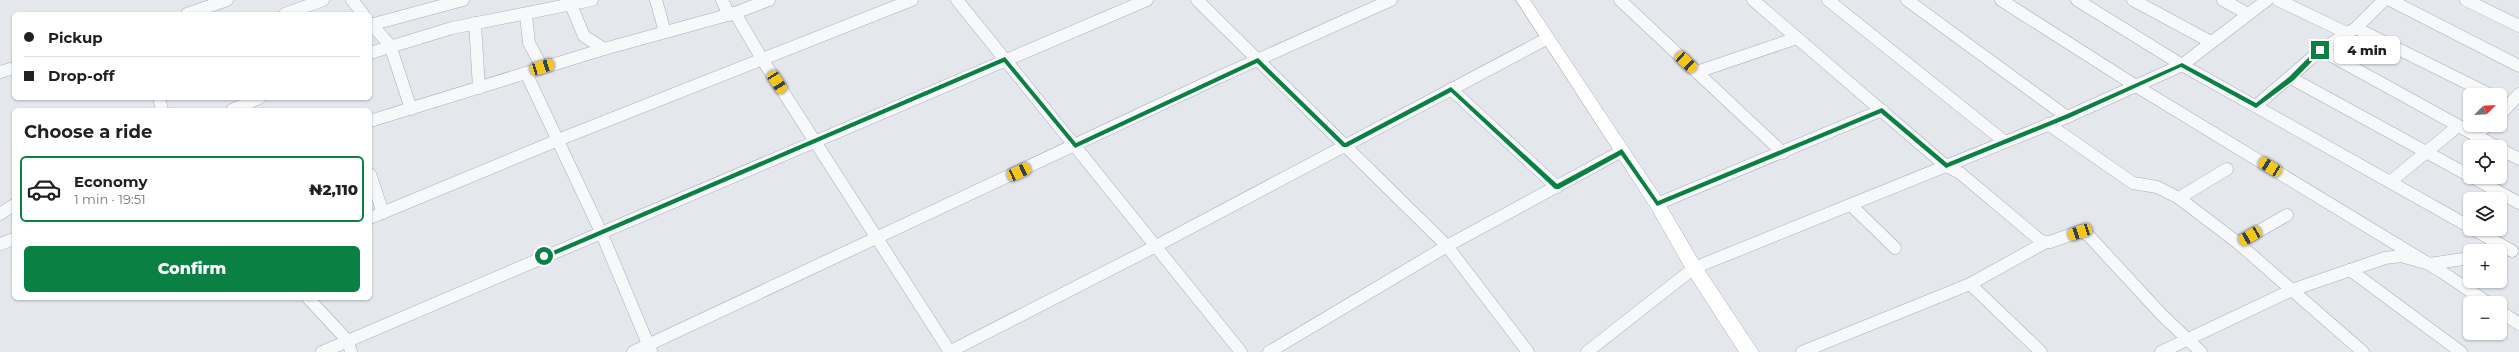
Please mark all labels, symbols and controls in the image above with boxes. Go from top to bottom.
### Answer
text: Pickup [48,28,103,47]
callout: 4 min [2334,36,2400,64]
route end [2311,41,2329,59]
text: 4 min [2347,42,2387,58]
car [1673,49,1699,75]
car [529,58,555,76]
text: Drop-off [48,66,115,85]
car [765,69,789,95]
north arrow [2463,88,2507,132]
map controls [2463,88,2507,340]
text: Choose a ride [24,121,152,143]
button: locate [2463,140,2507,184]
car [2257,156,2283,178]
car [1006,161,1032,183]
icon: car [26,171,62,207]
text: Economy [74,172,147,191]
text: ₦2,110 [309,180,358,199]
text: 1 min · 19:51 [74,191,146,207]
button: layers [2463,192,2507,236]
car [2067,222,2093,242]
car [2237,225,2263,247]
button: + [2463,244,2507,288]
button: Confirm [24,246,360,292]
route start [535,247,553,265]
button: − [2463,296,2507,340]

